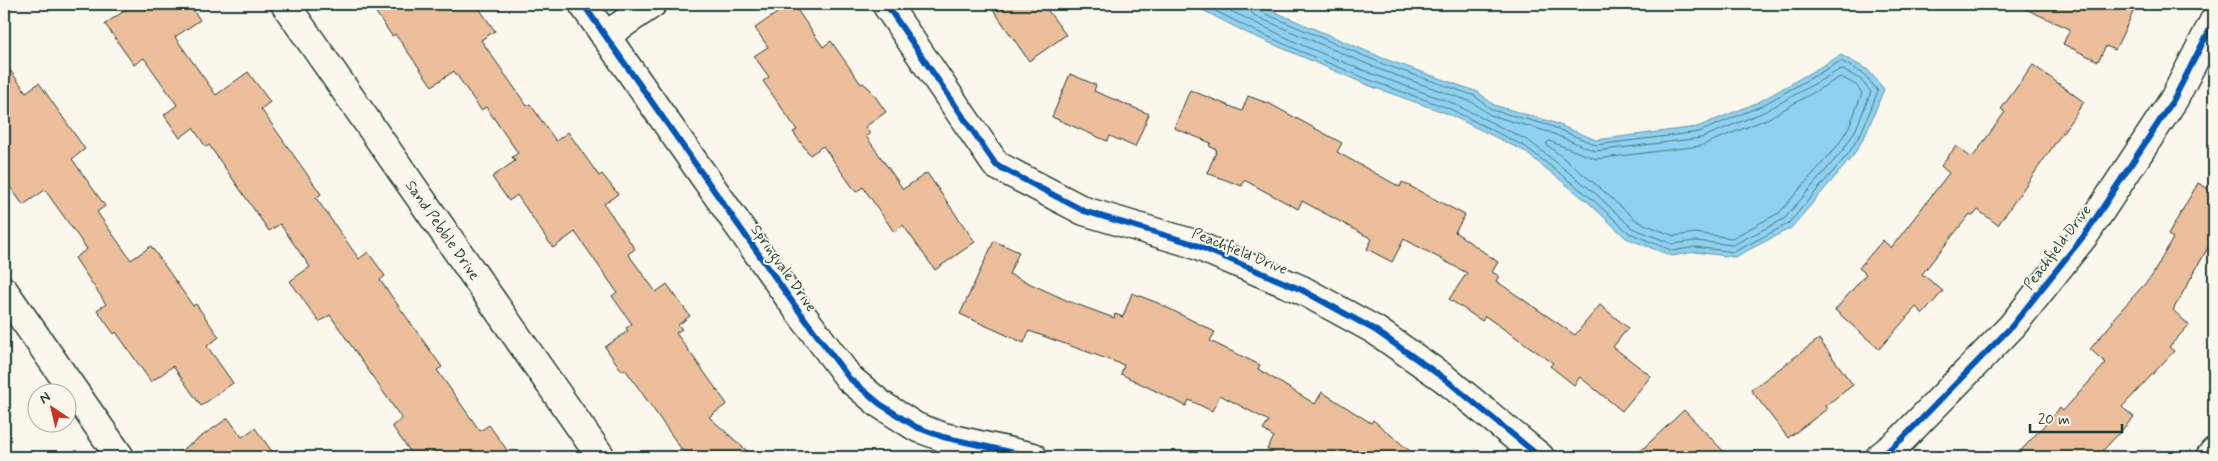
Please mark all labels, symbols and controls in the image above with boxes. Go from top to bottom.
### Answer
street label: Sand Pebble Drive [400,177,484,284]
street label: Peachfield Drive [2019,201,2096,294]
street label: Springvale Drive [745,221,821,317]
street label: Peachfield Drive [1189,224,1291,280]
north arrow [28,384,78,434]
text: N [36,388,54,408]
scale bar [2030,401,2123,433]
text: 20 m [2038,410,2070,430]

